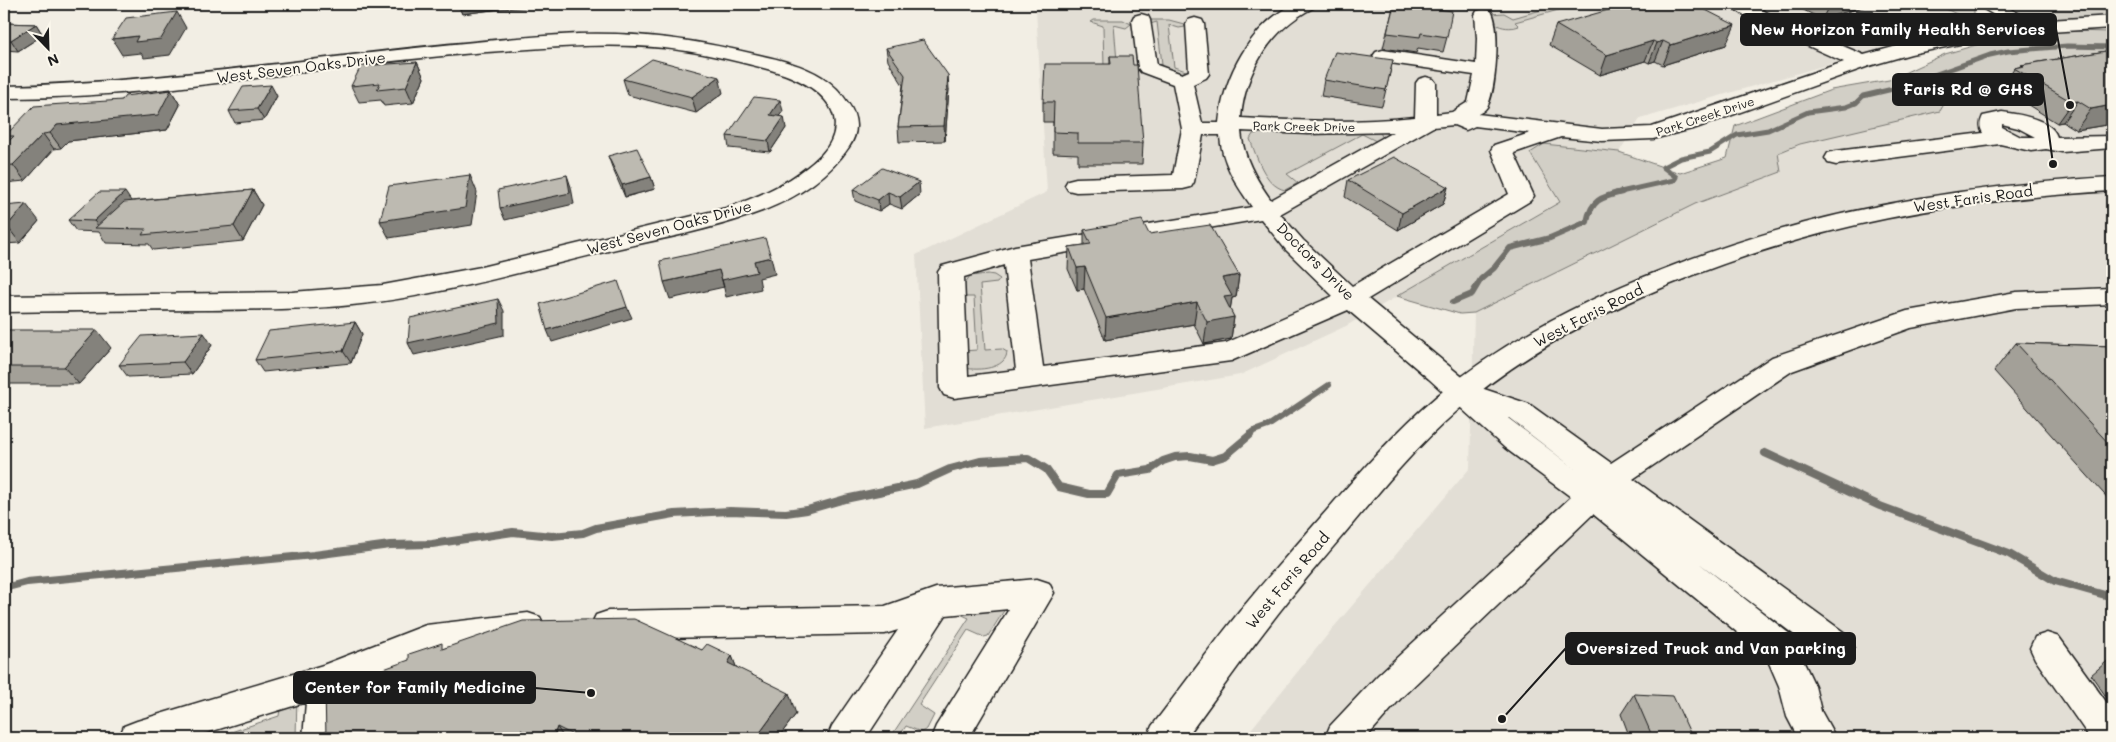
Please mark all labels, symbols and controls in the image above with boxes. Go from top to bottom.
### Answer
callout: New Horizon Family Health Services [1741,14,2056,45]
text: New Horizon Family Health Services [1751,18,2045,39]
north arrow [22,22,72,72]
street label: West Seven Oaks Drive [215,47,387,87]
text: N [45,50,62,71]
callout: Faris Rd @ GHS [1893,74,2043,105]
text: Faris Rd @ GHS [1903,78,2033,99]
street label: Park Creek Drive [1654,93,1756,139]
street label: Park Creek Drive [1253,117,1355,135]
street label: West Faris Road [1912,180,2034,216]
street label: West Seven Oaks Drive [584,195,754,259]
street label: Doctors Drive [1273,218,1359,304]
street label: West Faris Road [1530,279,1646,351]
street label: West Faris Road [1241,527,1333,633]
callout: Oversized Truck and Van parking [1566,633,1855,664]
text: Oversized Truck and Van parking [1576,637,1846,658]
callout: Center for Family Medicine [294,672,535,703]
text: Center for Family Medicine [305,676,525,697]

